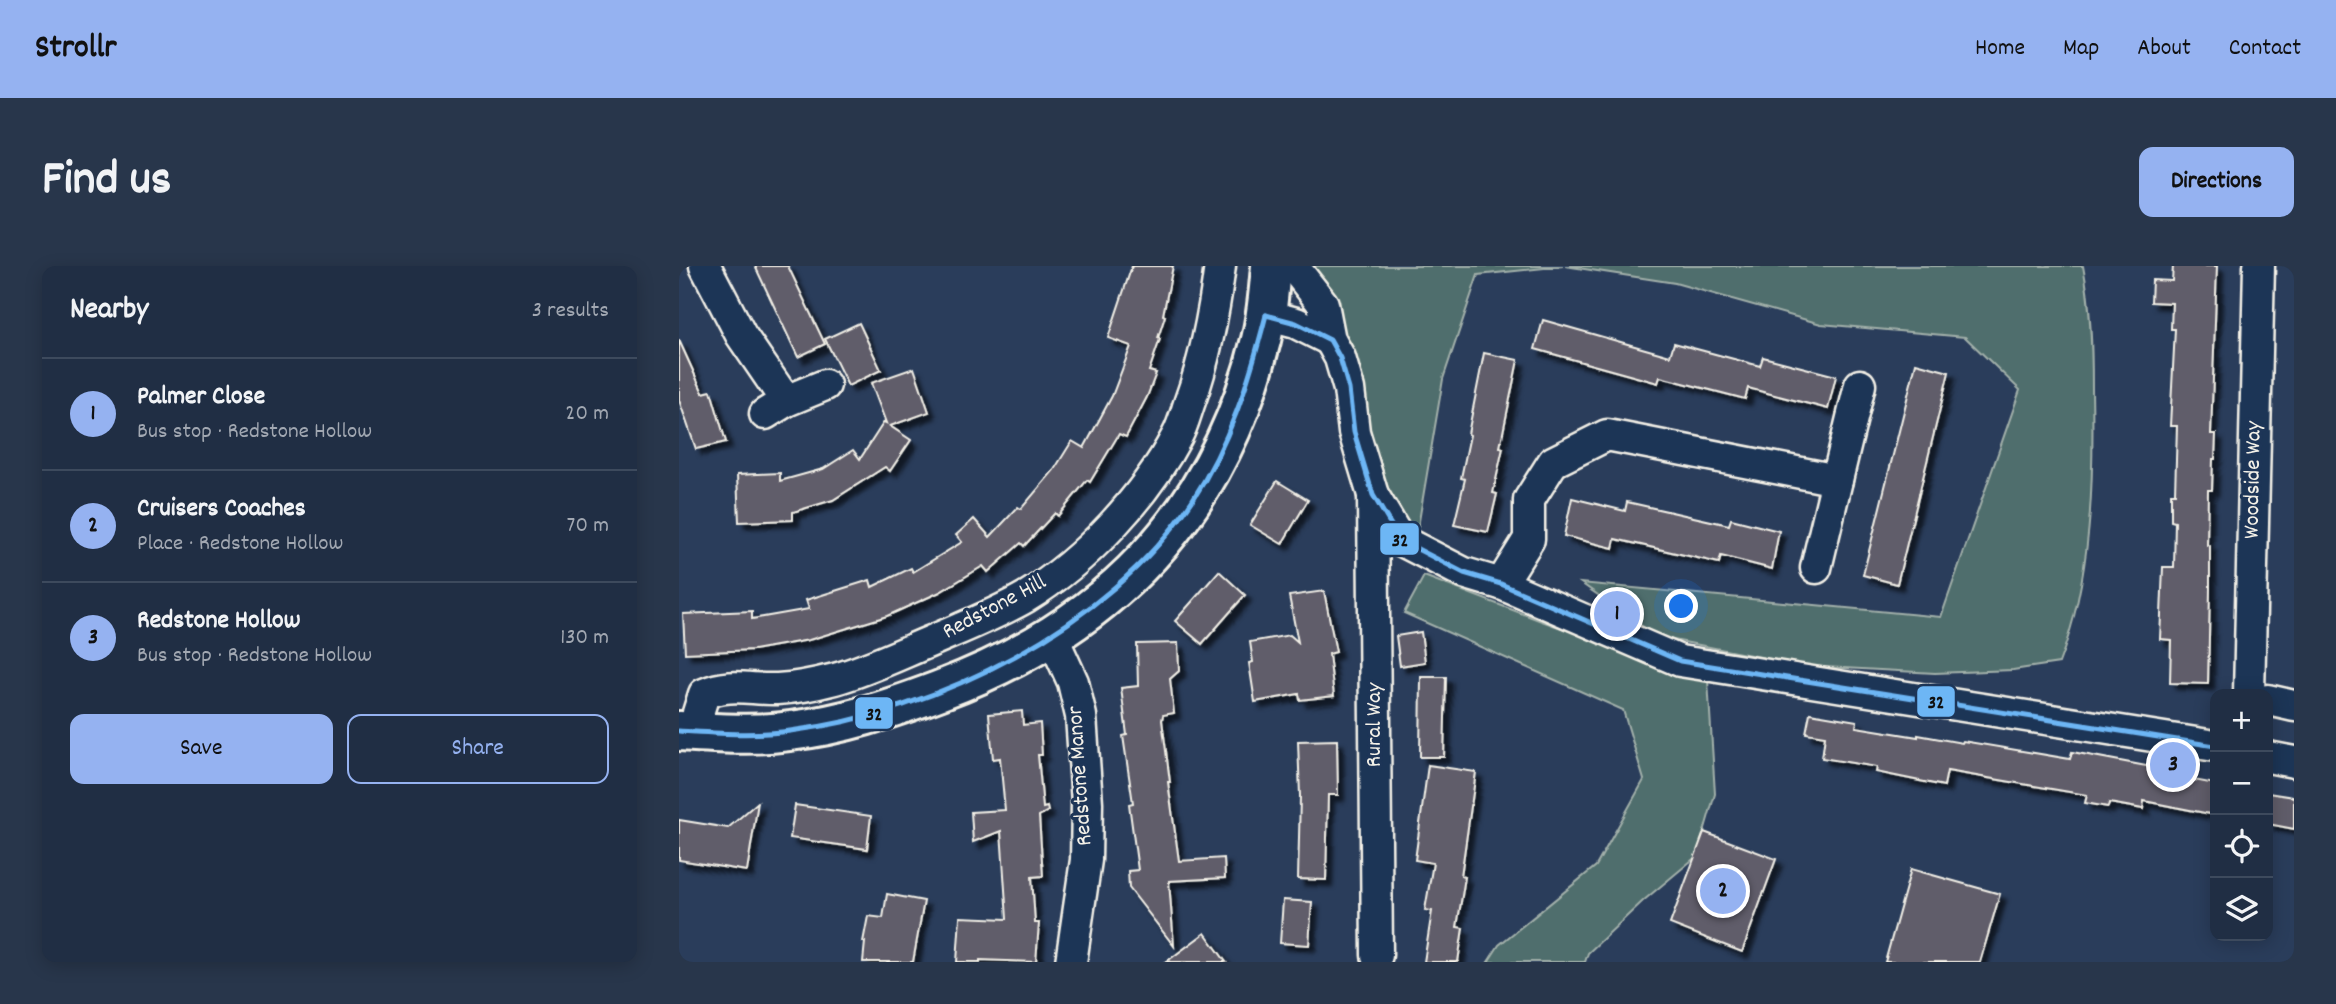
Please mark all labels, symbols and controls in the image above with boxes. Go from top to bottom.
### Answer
text: Strollr [35,26,117,73]
text: Home [1975,32,2025,66]
text: Map [2063,32,2099,66]
text: About [2137,32,2191,66]
text: Contact [2229,32,2301,66]
text: Find us [42,147,171,217]
button: Directions [2139,147,2294,217]
text: Nearby [70,290,148,333]
text: 3 results [532,295,609,328]
text: Palmer Close [137,379,265,416]
text: 1 [90,398,96,431]
text: 20 m [565,398,609,431]
text: Bus stop · Redstone Hollow [137,416,372,449]
street label: Woodside Way [2236,420,2272,539]
text: Cruisers Coaches [137,491,306,528]
text: 2 [88,510,98,543]
text: 70 m [567,510,609,543]
line badge: 32 [1379,522,1420,556]
text: Place · Redstone Hollow [137,528,343,561]
text: 32 [1392,529,1408,556]
street label: Redstone Hill [937,567,1053,649]
pin: 1 [1594,588,1640,640]
your location [1664,589,1698,623]
text: Redstone Hollow [137,603,300,640]
text: 3 [88,622,98,655]
text: 130 m [560,622,609,655]
text: Bus stop · Redstone Hollow [137,640,372,673]
street label: Rural Way [1359,682,1392,767]
line badge: 32 [1916,685,1956,718]
map controls [2210,689,2273,941]
button: + [2210,689,2273,752]
text: 32 [1928,691,1944,718]
line badge: 32 [854,696,894,730]
text: 32 [866,703,882,730]
street label: Redstone Manor [1060,704,1102,847]
button: Save [70,714,333,784]
button: Share [347,714,609,784]
pin: 3 [2150,739,2196,791]
button: − [2210,752,2273,815]
button: locate [2210,815,2273,878]
pin: 2 [1700,865,1746,917]
button: layers [2210,878,2273,941]

